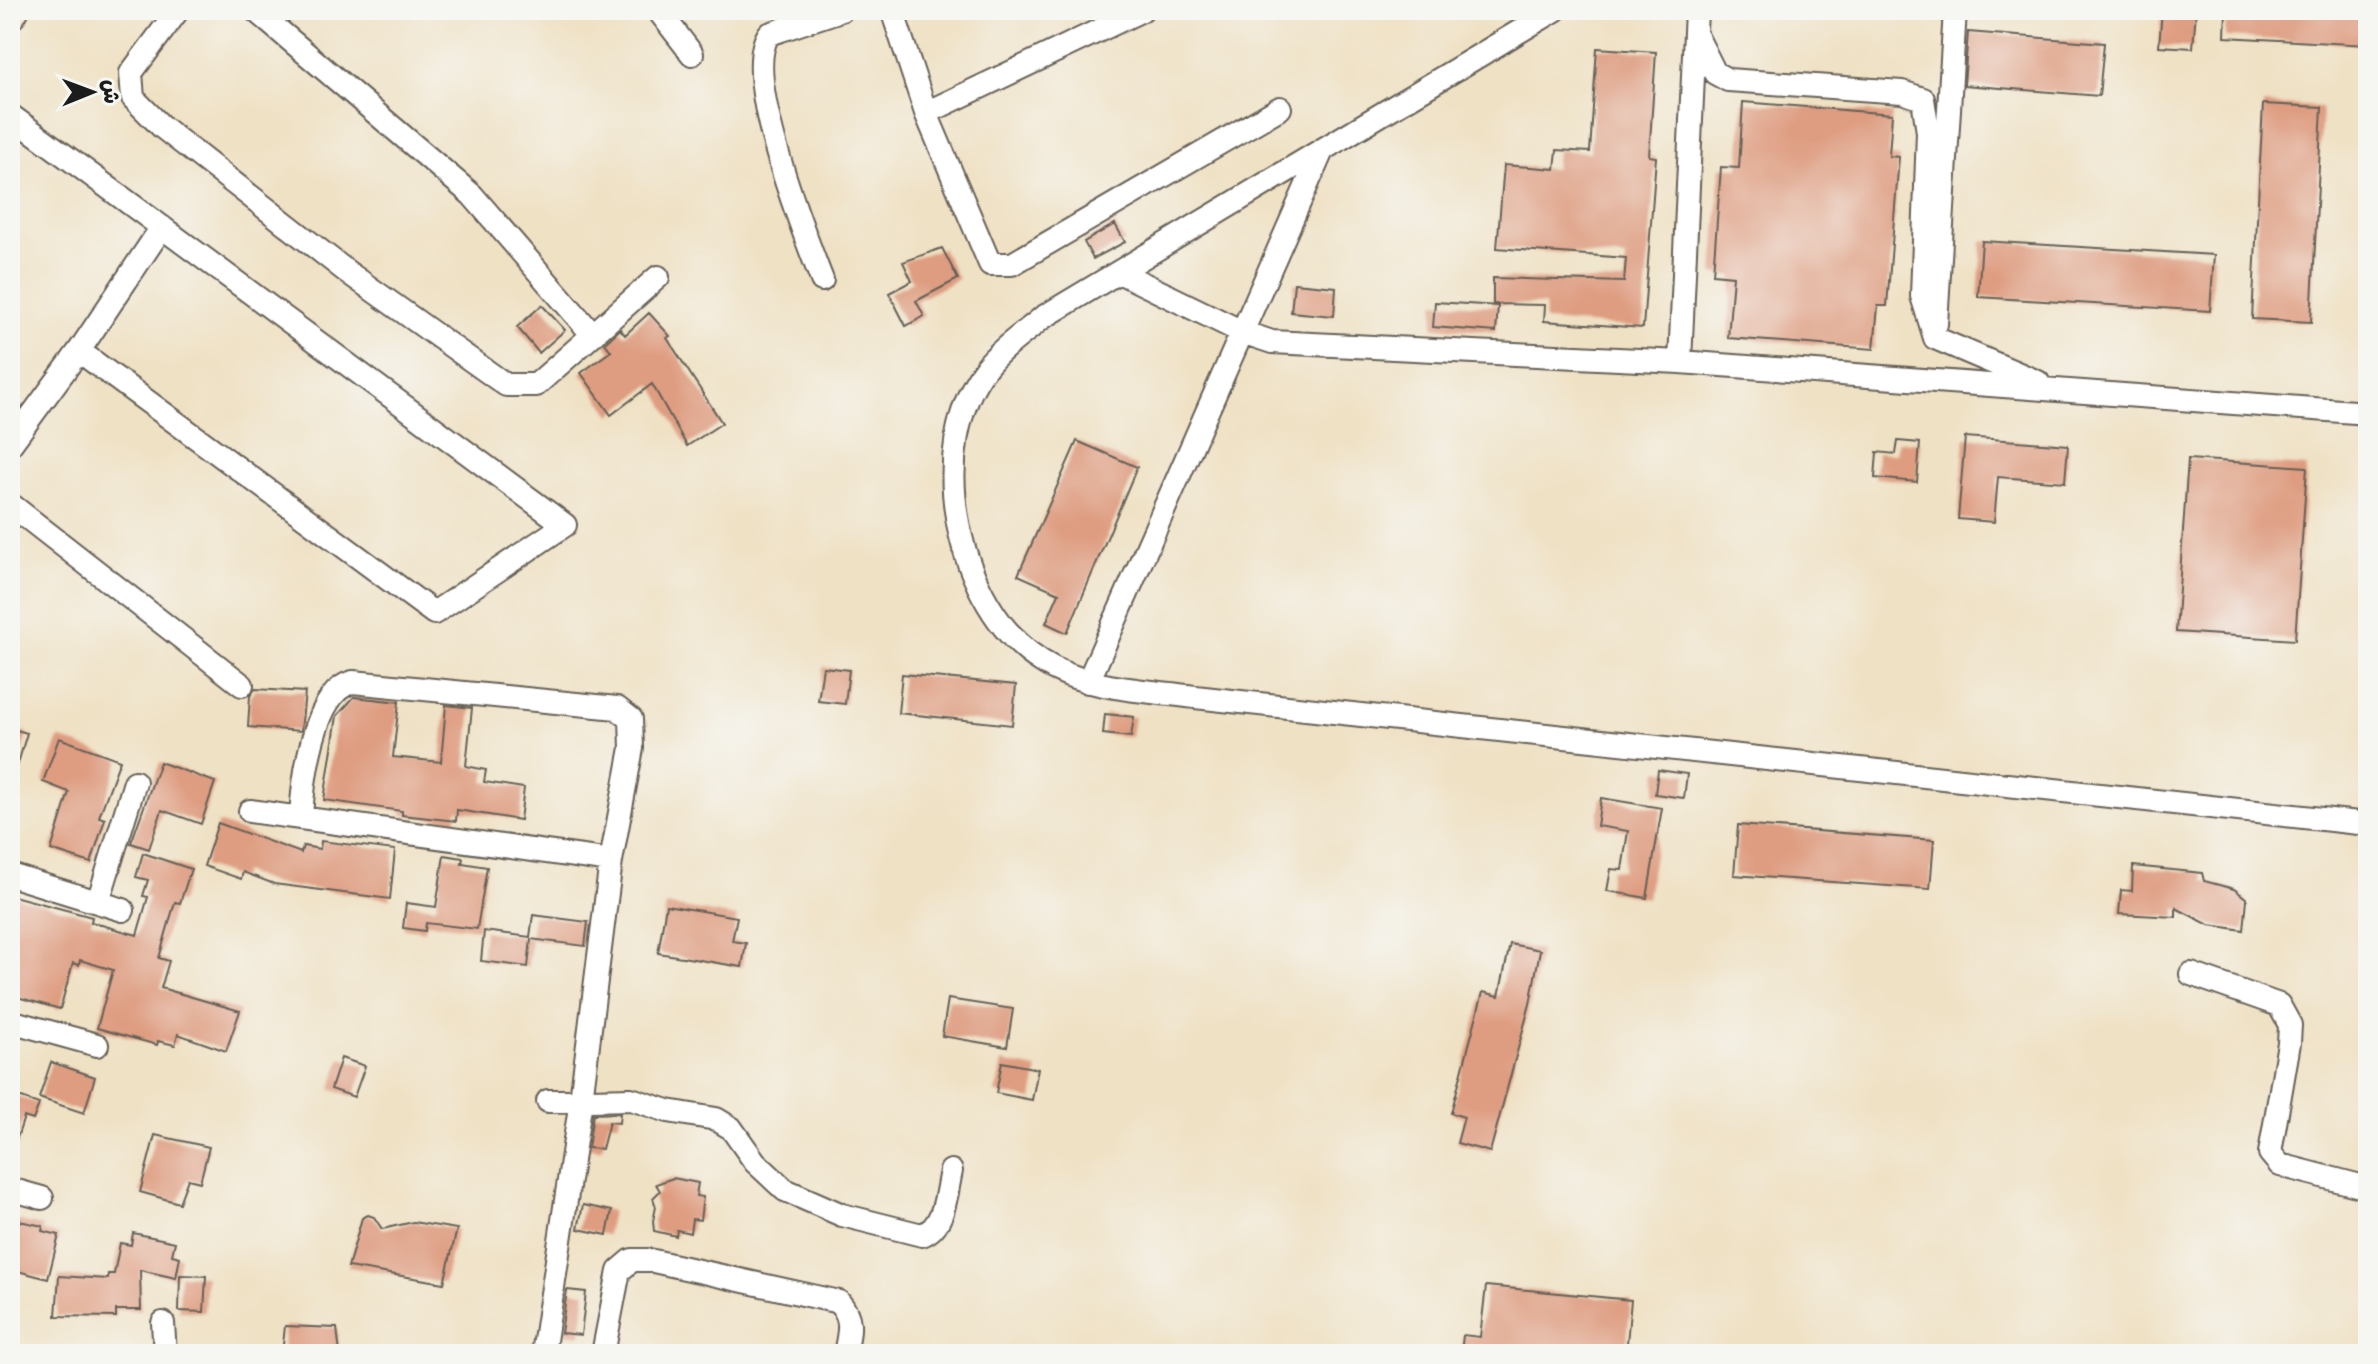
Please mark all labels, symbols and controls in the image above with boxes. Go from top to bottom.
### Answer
north arrow [52,52,132,132]
text: ش [97,79,127,104]

